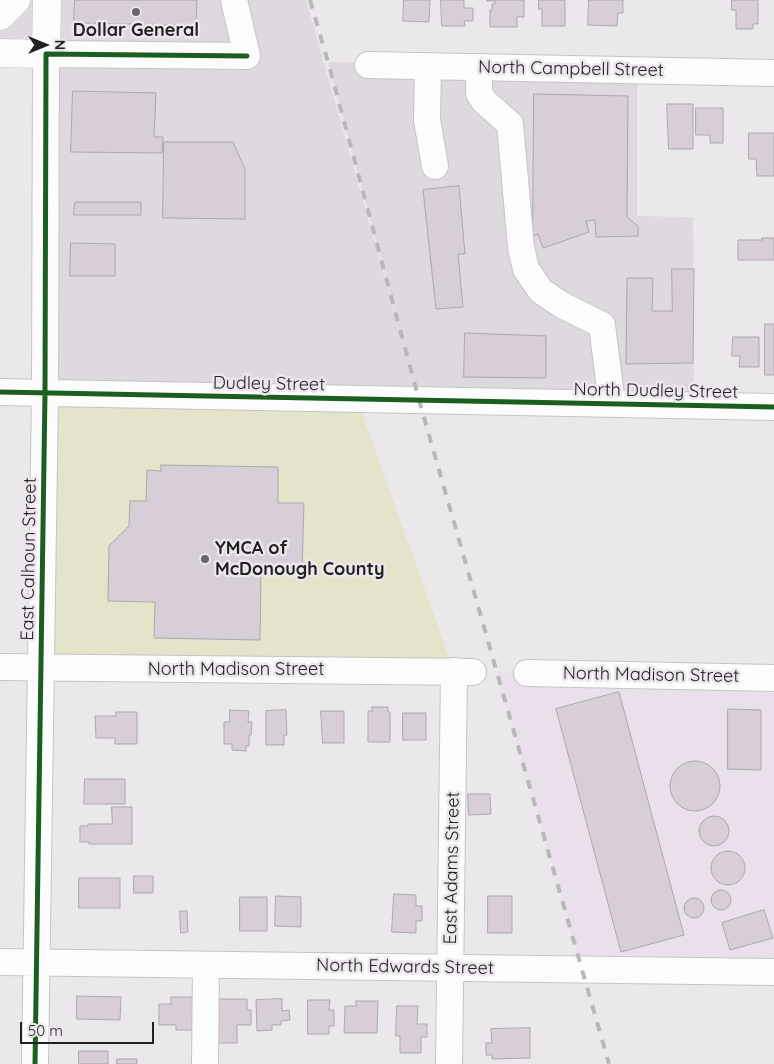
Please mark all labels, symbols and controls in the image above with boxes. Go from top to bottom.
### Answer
marker: Dollar General [130,6,142,18]
north arrow [20,20,70,70]
place label: Dollar General [73,20,199,42]
text: N [51,40,69,50]
street label: North Campbell Street [478,57,664,81]
street label: Dudley Street [213,372,325,396]
street label: North Dudley Street [574,379,738,403]
street label: East Calhoun Street [17,477,41,641]
place label: YMCA of McDonough County [215,538,385,580]
marker: YMCA of McDonough County [199,553,211,565]
street label: North Madison Street [148,659,324,681]
street label: North Madison Street [563,663,739,687]
street label: East Adams Street [440,791,464,945]
street label: North Edwards Street [316,955,494,979]
scale bar [22,1012,156,1044]
text: 50 m [28,1021,63,1040]

